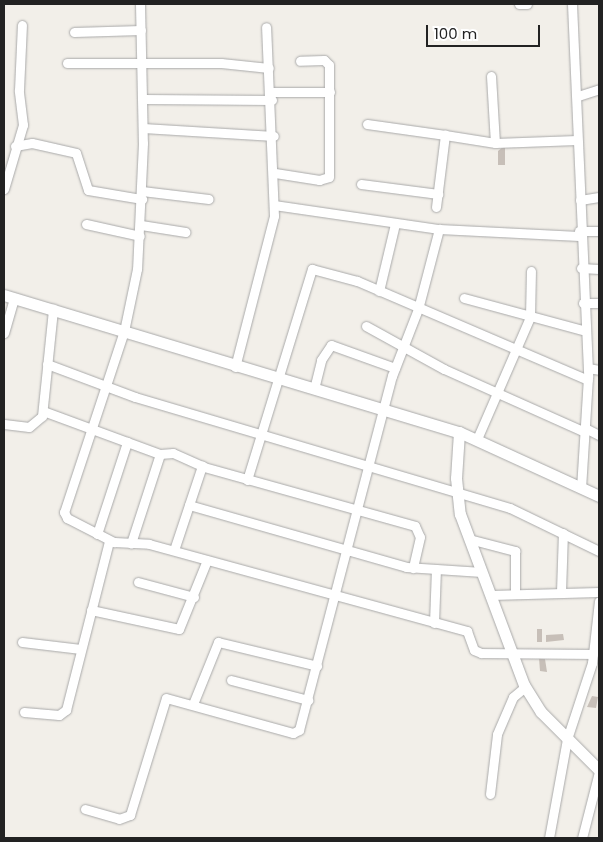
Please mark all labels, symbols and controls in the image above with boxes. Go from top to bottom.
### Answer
scale bar [428,15,542,47]
text: 100 m [434,23,477,44]

